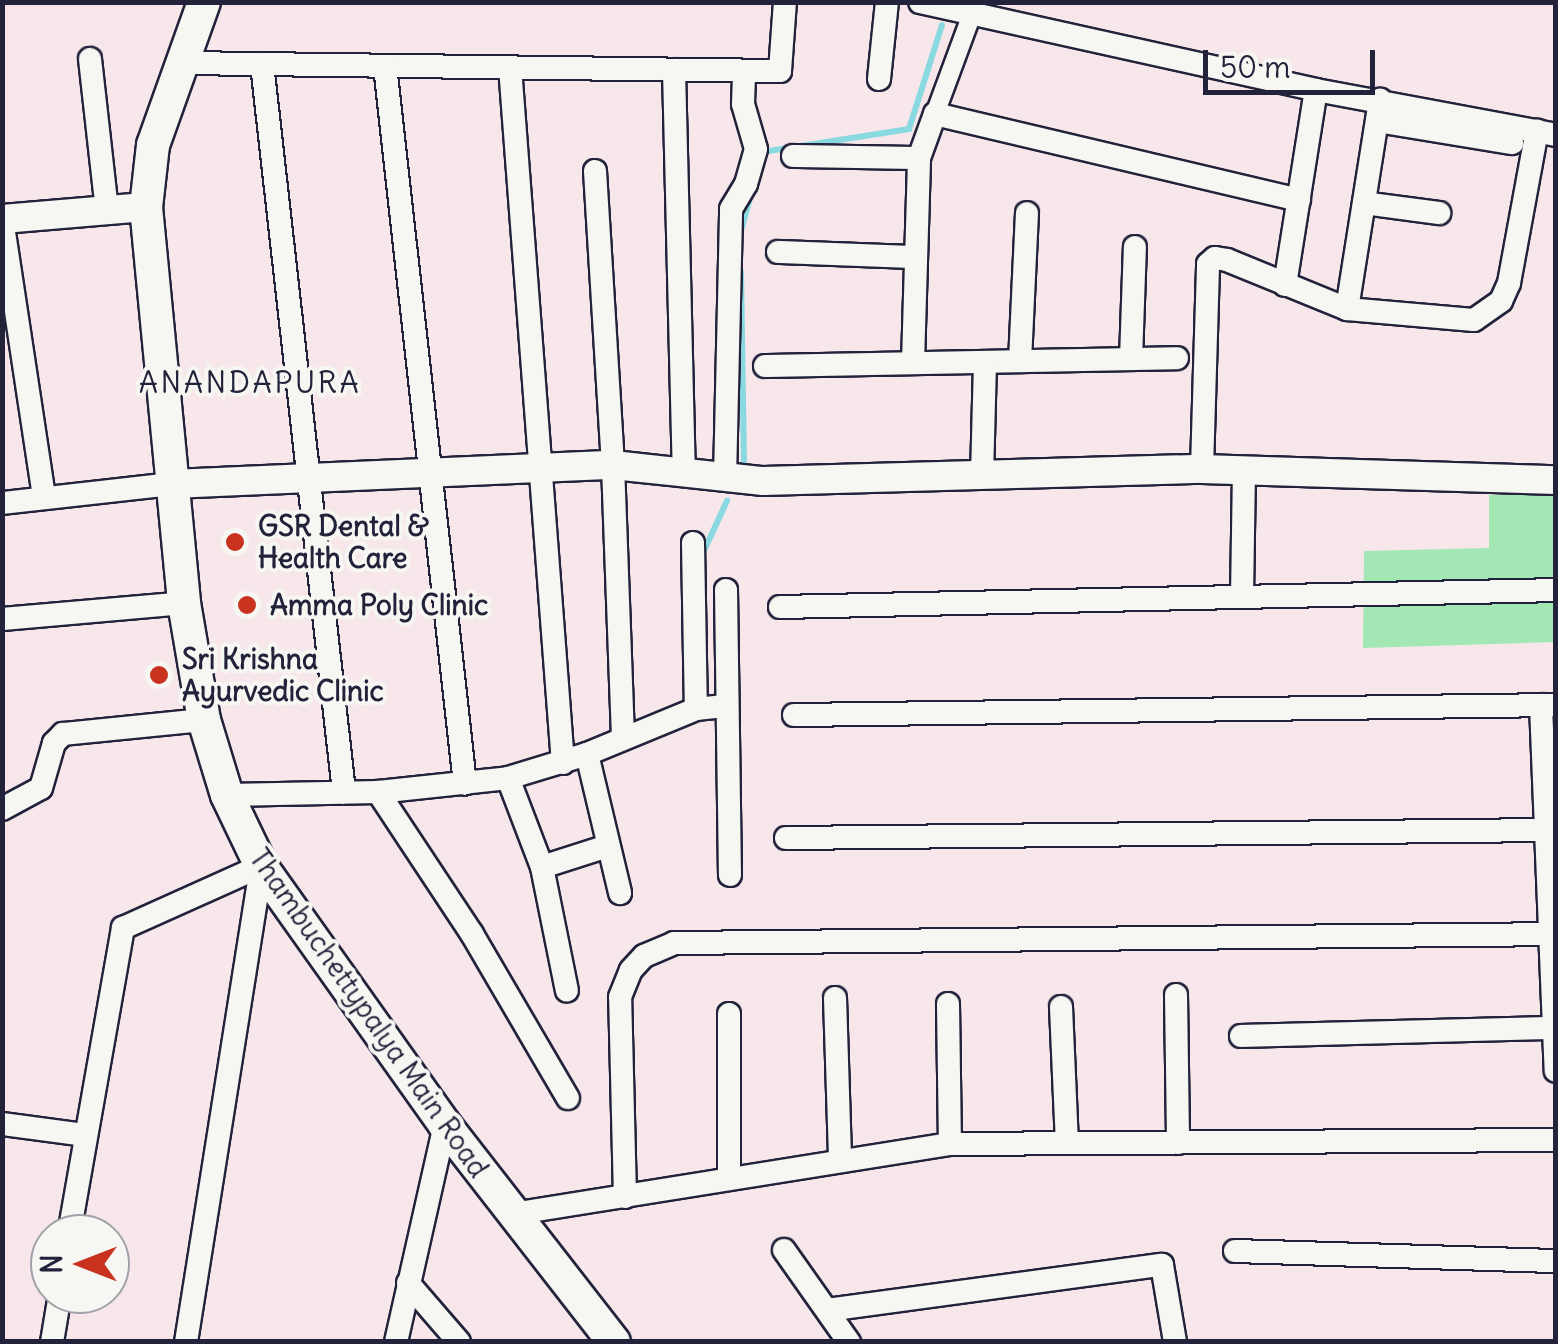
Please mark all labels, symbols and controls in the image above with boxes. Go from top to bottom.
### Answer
scale bar [1208,30,1380,92]
text: 50 m [1220,48,1290,86]
district label: ANANDAPURA [139,364,361,400]
place label: GSR Dental & Health Care [258,509,429,575]
marker: GSR Dental & Health Care [222,529,248,555]
place label: Amma Poly Clinic [270,588,488,622]
marker: Amma Poly Clinic [234,592,260,618]
place label: Sri Krishna Ayurvedic Clinic [182,642,384,708]
marker: Sri Krishna Ayurvedic Clinic [146,662,172,688]
street label: Thambuchettypalya Main Road [242,842,496,1184]
north arrow [30,1214,130,1314]
text: N [34,1254,70,1274]

